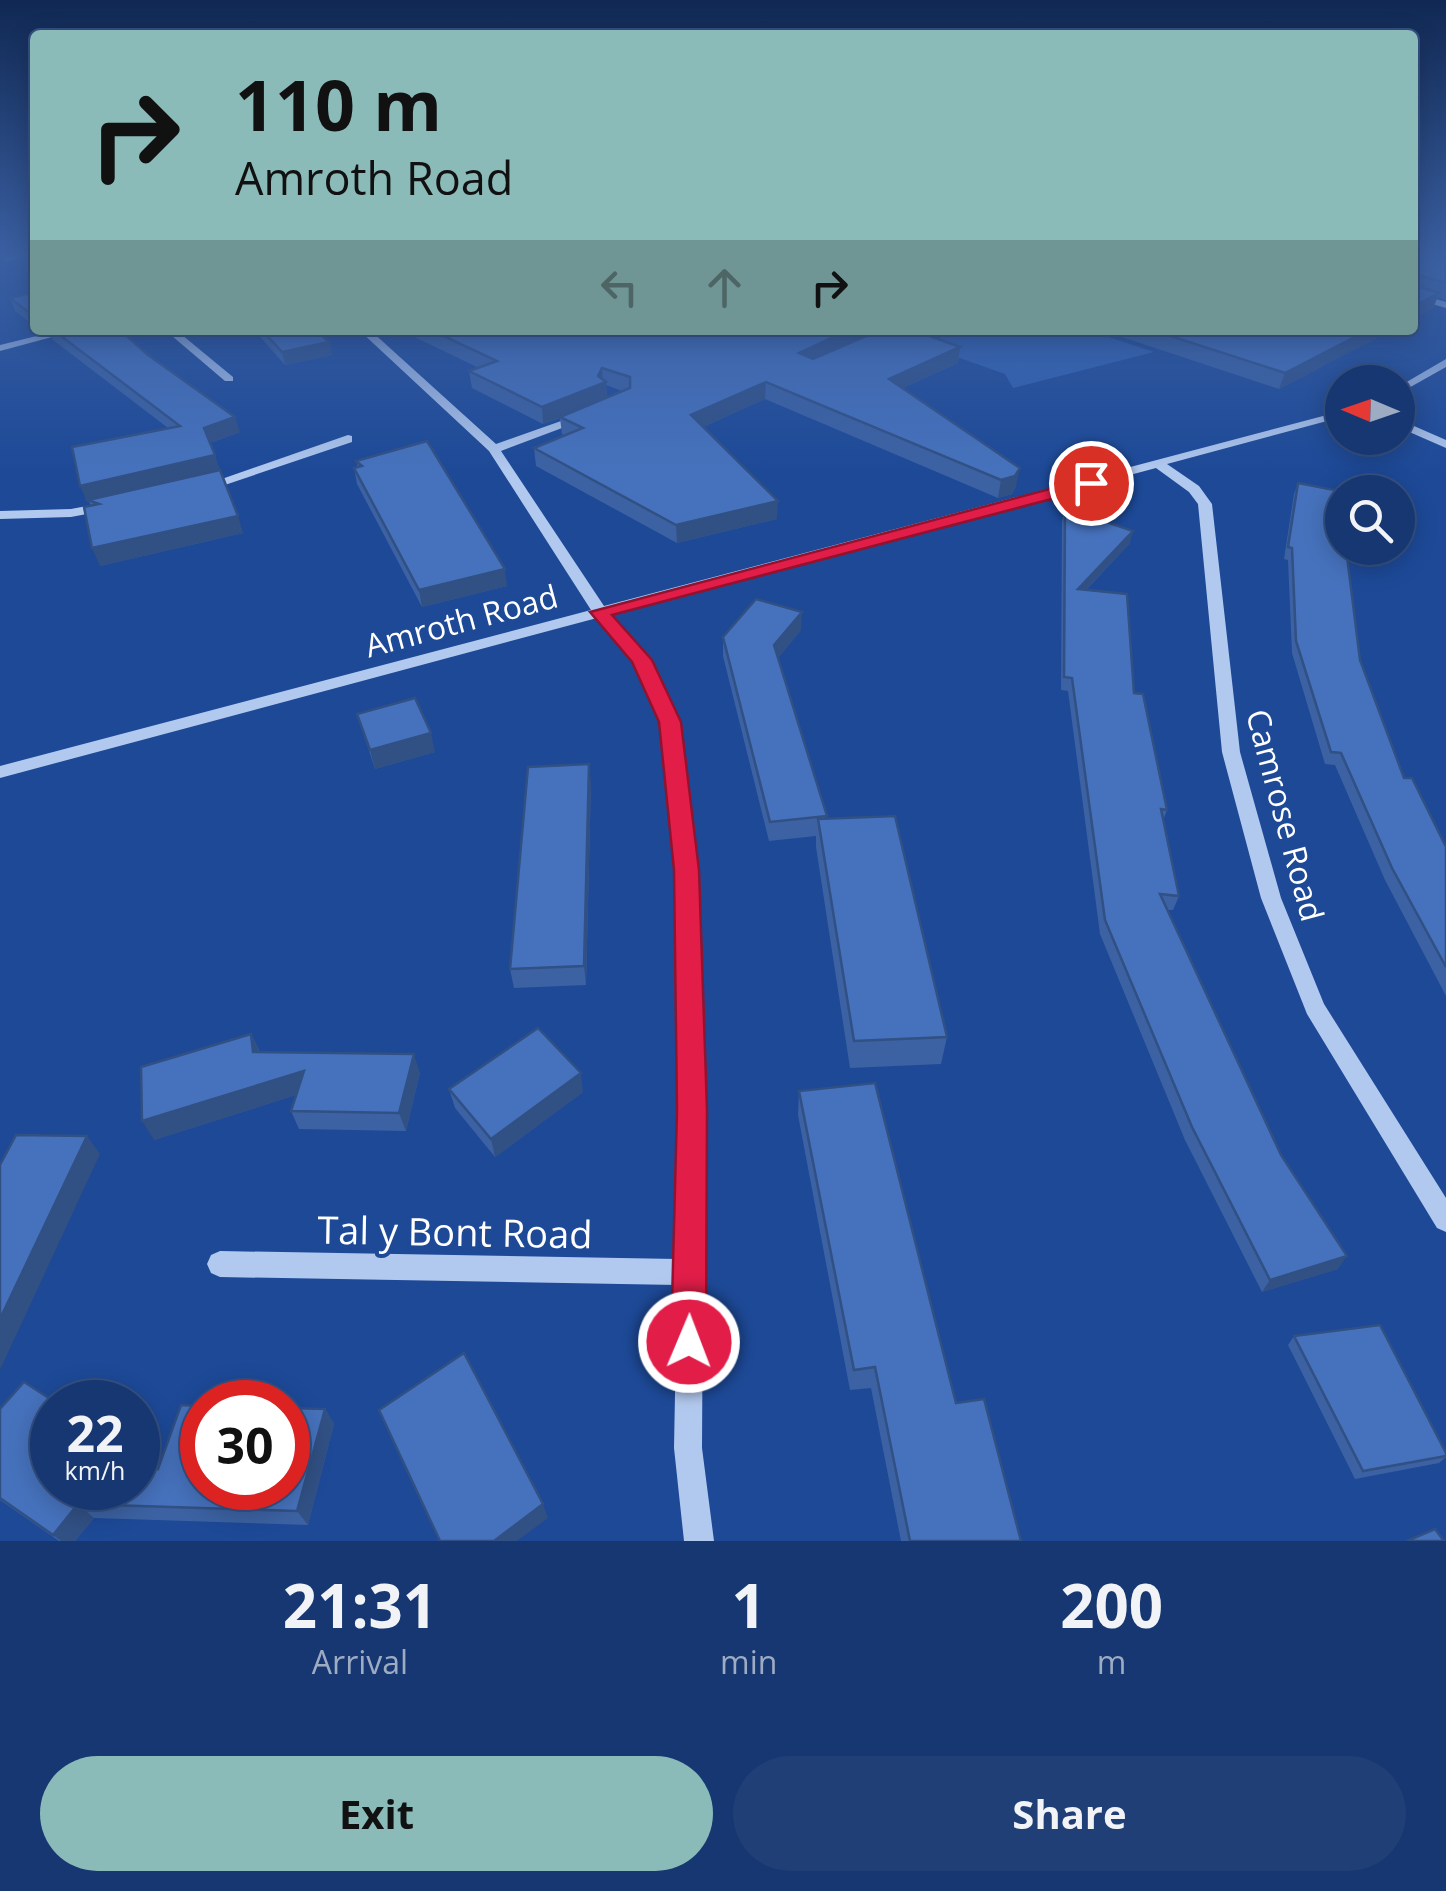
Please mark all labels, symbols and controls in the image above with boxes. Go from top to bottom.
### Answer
text: 110 m [235,56,442,152]
icon: right [70,70,200,200]
text: Amroth Road [235,147,513,208]
icon: left [592,260,647,315]
icon: ahead [697,260,752,315]
icon: right [802,260,857,315]
north arrow [1325,365,1415,455]
map controls [1325,365,1415,565]
pin [1049,441,1134,526]
icon: arrive [1064,456,1119,511]
button: search [1325,475,1415,565]
street label: Amroth Road [360,574,562,666]
street label: Camrose Road [1237,704,1335,926]
street label: Tal y Bont Road [317,1203,593,1259]
position arrow [637,1290,741,1394]
speed limit sign: 30 [180,1380,310,1510]
text: 22 [66,1399,124,1467]
text: km/h [65,1453,125,1487]
text: 21:31 [283,1564,437,1646]
text: 1 [732,1564,766,1646]
text: 200 [1060,1564,1163,1646]
text: Arrival [312,1640,408,1683]
text: min [720,1640,777,1683]
text: m [1097,1640,1126,1683]
button: Exit [40,1756,713,1871]
button: Share [733,1756,1406,1871]

